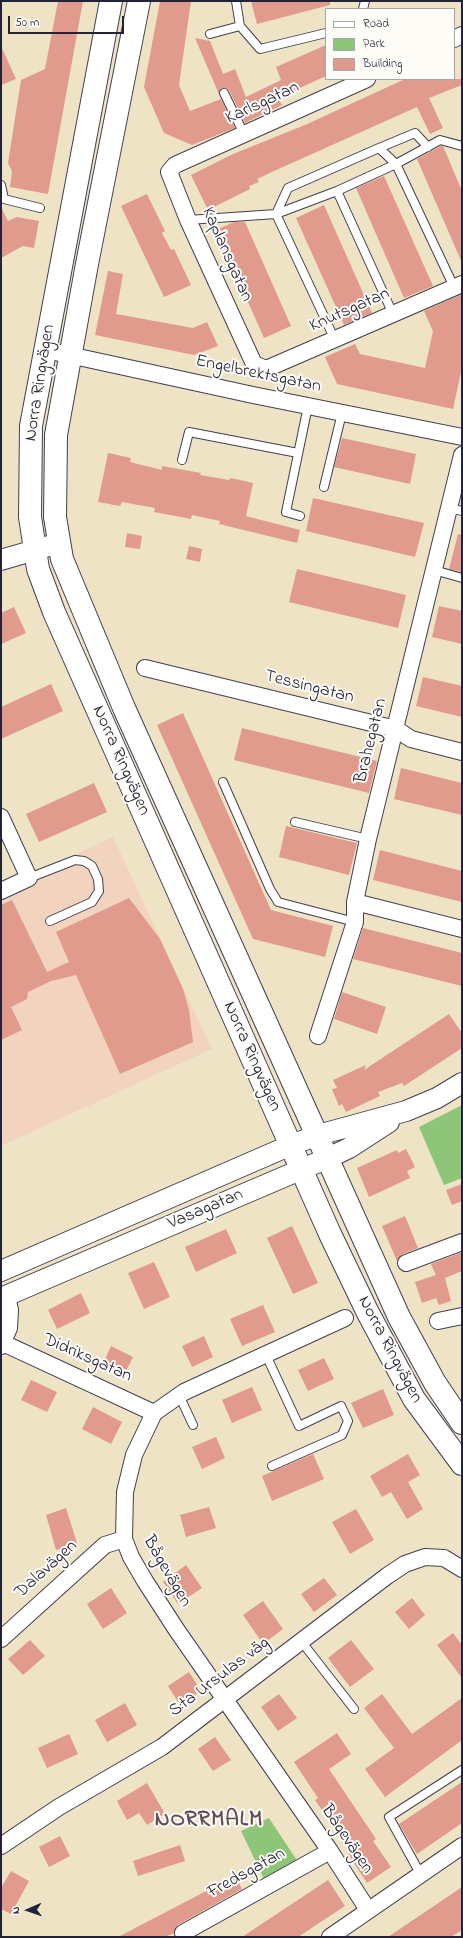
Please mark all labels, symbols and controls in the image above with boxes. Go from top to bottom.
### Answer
scale bar [10,8,126,34]
legend [325,8,455,80]
text: 50 m [15,14,39,32]
text: Road [363,15,389,33]
text: Park [363,35,385,53]
text: Building [363,55,402,73]
street label: Karlsgatan [223,78,303,130]
street label: Kaplansgatan [196,204,256,306]
street label: Knutsgatan [307,284,393,338]
street label: Norra Ringvägen [21,323,61,443]
street label: Engelbrektsgatan [193,351,323,399]
street label: Tessingatan [262,666,356,710]
street label: Brahegatan [351,696,393,786]
street label: Norra Ringvägen [86,703,154,819]
street label: Norra Ringvägen [217,999,285,1115]
street label: Vasagatan [165,1185,247,1235]
street label: Norra Ringvägen [352,1293,426,1407]
street label: Didriksgatan [39,1330,135,1388]
street label: Bågevägen [137,1532,195,1612]
street label: Dalavägen [11,1536,83,1604]
street label: S:ta Ursulas väg [165,1633,275,1723]
street label: Bågevägen [315,1801,377,1879]
district label: NORRMALM [155,1808,263,1834]
street label: Fredsgatan [204,1844,290,1904]
north arrow [8,1890,48,1930]
text: N [8,1906,24,1914]

